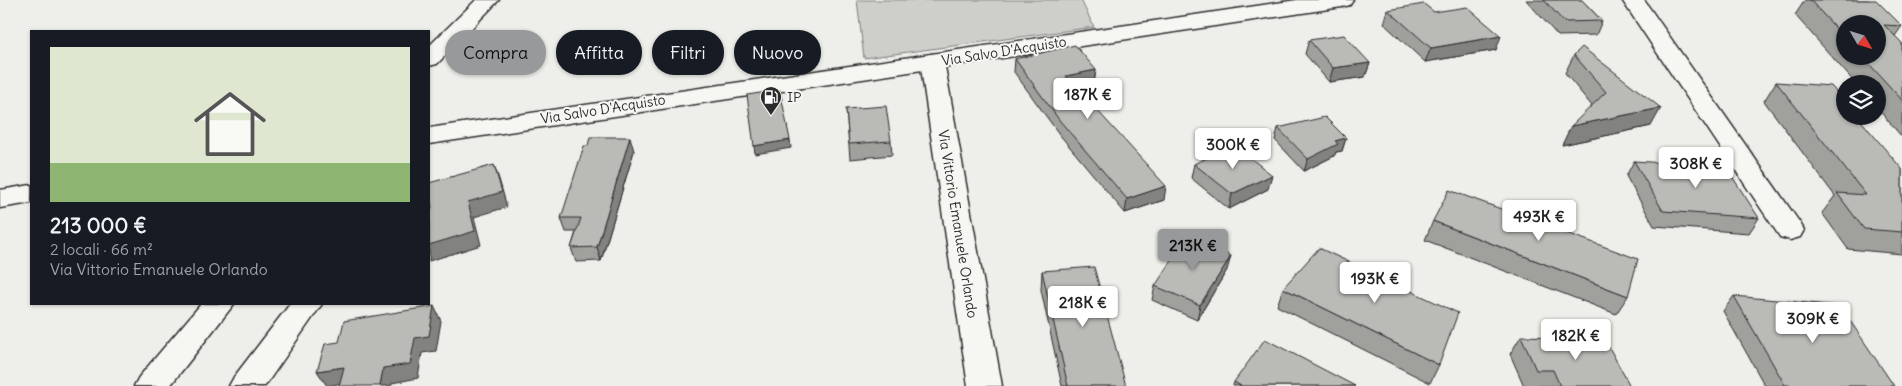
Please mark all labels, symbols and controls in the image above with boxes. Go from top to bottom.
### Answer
north arrow [1836,15,1886,65]
map controls [1836,15,1886,125]
chip: Compra [445,30,546,75]
chip: Affitta [556,30,642,75]
chip: Filtri [652,30,724,75]
chip: Nuovo [734,30,821,75]
street label: Via Salvo D'Acquisto [940,32,1068,70]
button: layers [1836,75,1886,125]
pin: 187K € [1047,78,1129,120]
icon: home [185,79,275,169]
text: 187K € [1064,84,1112,104]
fuel station icon: IP [759,85,783,116]
place label: IP [787,88,802,106]
street label: Via Salvo D'Acquisto [539,90,667,128]
pin: 300K € [1192,128,1274,170]
street label: Via Vittorio Emanuele Orlando [934,129,982,320]
text: 300K € [1206,134,1260,154]
pin: 308K € [1655,146,1737,189]
text: 308K € [1670,153,1722,173]
pin: 493K € [1498,200,1580,242]
text: 493K € [1513,206,1565,226]
text: 213 000 € [50,212,147,239]
pin: 213K € [1152,228,1234,271]
text: 213K € [1169,235,1217,255]
text: 2 locali · 66 m² [50,239,153,259]
text: Via Vittorio Emanuele Orlando [50,259,268,279]
pin: 193K € [1334,262,1416,304]
text: 193K € [1351,268,1399,288]
pin: 218K € [1042,286,1124,328]
text: 218K € [1059,292,1107,312]
pin: 309K € [1772,302,1854,344]
text: 309K € [1787,308,1839,328]
pin: 182K € [1535,318,1617,361]
text: 182K € [1552,325,1600,345]

